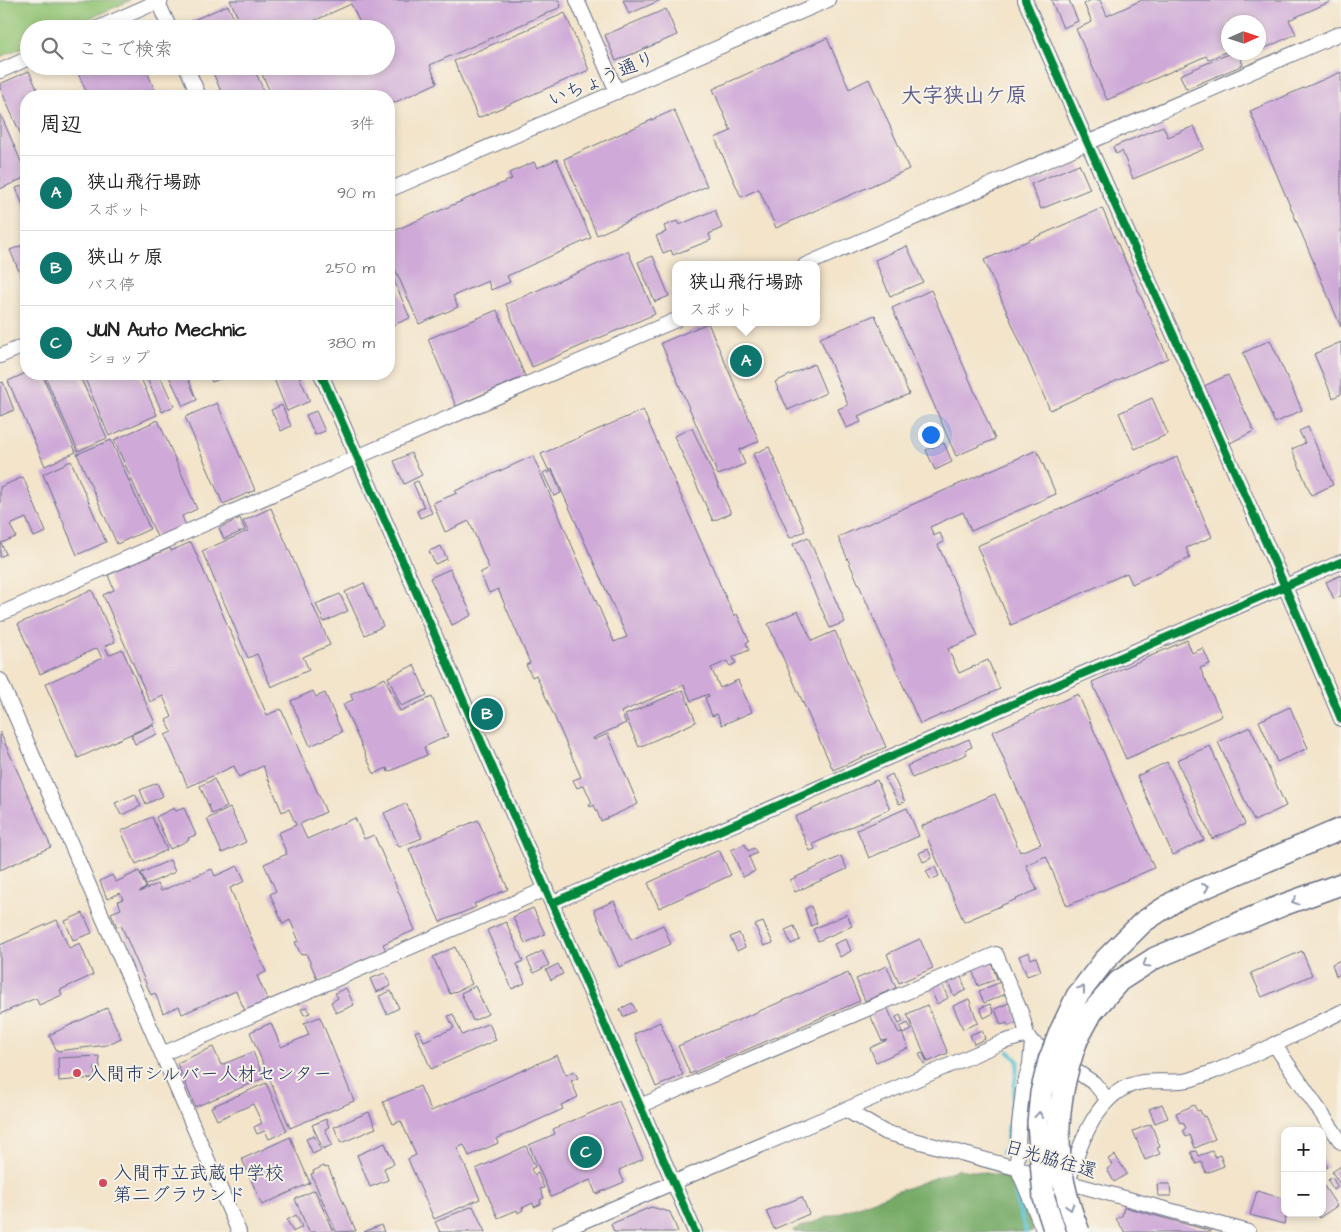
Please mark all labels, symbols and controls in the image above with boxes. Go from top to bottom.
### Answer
north arrow [1221,15,1266,60]
search box [20,20,395,75]
icon: search [38,34,66,62]
text: ここで検索 [78,36,173,63]
street label: いちょう通り [544,45,659,114]
district label: 大字狭山ケ原 [901,81,1027,110]
text: 周辺 [40,110,82,139]
text: 3件 [351,113,375,135]
text: 狭山飛行場跡 [87,169,201,196]
text: A [51,182,61,204]
text: 90 m [337,182,375,204]
text: スポット [87,199,151,221]
text: 狭山ヶ原 [87,244,163,271]
text: B [50,257,62,279]
text: 250 m [326,257,375,279]
popup [672,261,820,326]
text: 狭山飛行場跡 [689,269,803,296]
text: バス停 [87,274,135,296]
text: スポット [689,299,753,321]
text: JUN Auto Mechnic [87,317,247,344]
text: C [50,332,62,354]
text: 380 m [328,332,375,354]
pin: A [730,342,762,380]
text: ショップ [87,347,150,369]
your location [918,422,944,448]
pin: B [471,695,503,733]
one-way arrow [1201,883,1210,894]
one-way arrow [1292,895,1300,905]
one-way arrow [1142,958,1151,967]
one-way arrow [1077,986,1085,995]
place label: 入間市シルバー人材センター [87,1061,332,1088]
marker: 入間市シルバー人材センター [71,1067,83,1079]
one-way arrow [1033,1111,1044,1119]
map controls [1281,1127,1326,1217]
button: + [1281,1127,1326,1172]
pin: C [570,1133,602,1171]
street label: 日光脇往還 [1001,1133,1100,1186]
place label: 入間市立武蔵中学校 第二グラウンド [113,1160,284,1209]
button: − [1281,1172,1326,1217]
marker: 入間市立武蔵中学校 第二グラウンド [97,1177,109,1189]
one-way arrow [1064,1203,1075,1211]

